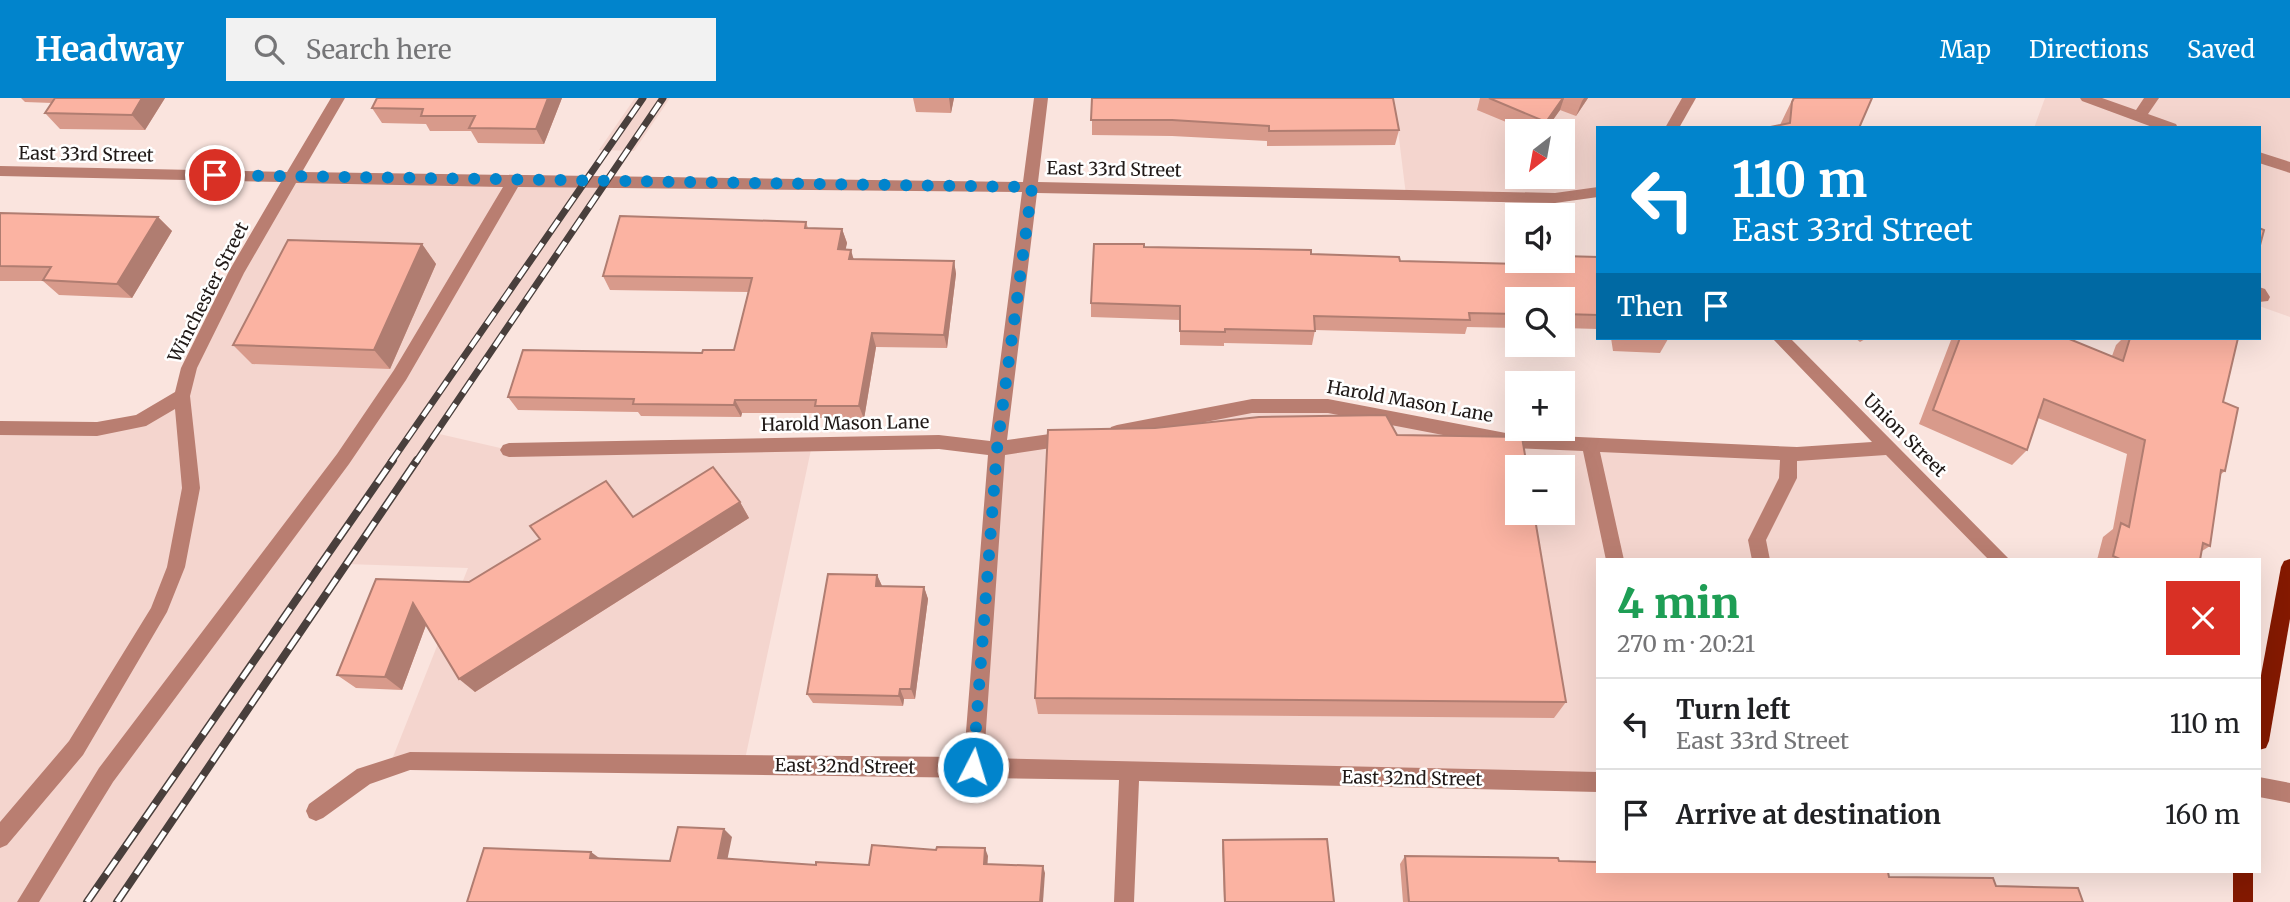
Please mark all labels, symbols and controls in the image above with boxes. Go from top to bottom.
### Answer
search box [226,18,716,81]
text: Headway [35,29,184,70]
icon: search [250,30,288,68]
text: Search here [306,33,452,66]
text: Map [1940,34,1991,65]
text: Directions [2029,34,2149,65]
text: Saved [2187,34,2255,65]
north arrow [1505,119,1575,189]
map controls [1505,119,1575,525]
street label: East 33rd Street [18,141,154,167]
pin [185,145,245,205]
text: 110 m [1732,149,1867,210]
icon: left [1617,154,1708,245]
icon: arrive [196,156,234,194]
street label: East 33rd Street [1046,156,1182,182]
button: sound [1505,203,1575,273]
text: East 33rd Street [1732,210,1973,250]
street label: Winchester Street [162,218,253,367]
button: search [1505,287,1575,357]
icon: arrive [1697,287,1735,325]
text: Then [1617,290,1683,323]
button: + [1505,371,1575,441]
street label: Harold Mason Lane [1325,375,1495,427]
street label: Union Street [1858,388,1952,482]
street label: Harold Mason Lane [761,410,929,436]
button: − [1505,455,1575,525]
text: 4 min [1617,577,1739,629]
button: close [2166,581,2240,655]
text: 270 m · 20:21 [1617,629,1755,658]
text: Turn left [1676,693,1790,726]
icon: left [1617,705,1655,743]
text: 110 m [2170,707,2240,740]
text: East 33rd Street [1676,726,1849,755]
position arrow [936,730,1010,804]
street label: East 32nd Street [774,753,916,779]
street label: East 32nd Street [1341,765,1483,791]
icon: arrive [1617,796,1655,834]
text: Arrive at destination [1676,798,1941,831]
text: 160 m [2165,798,2240,831]

